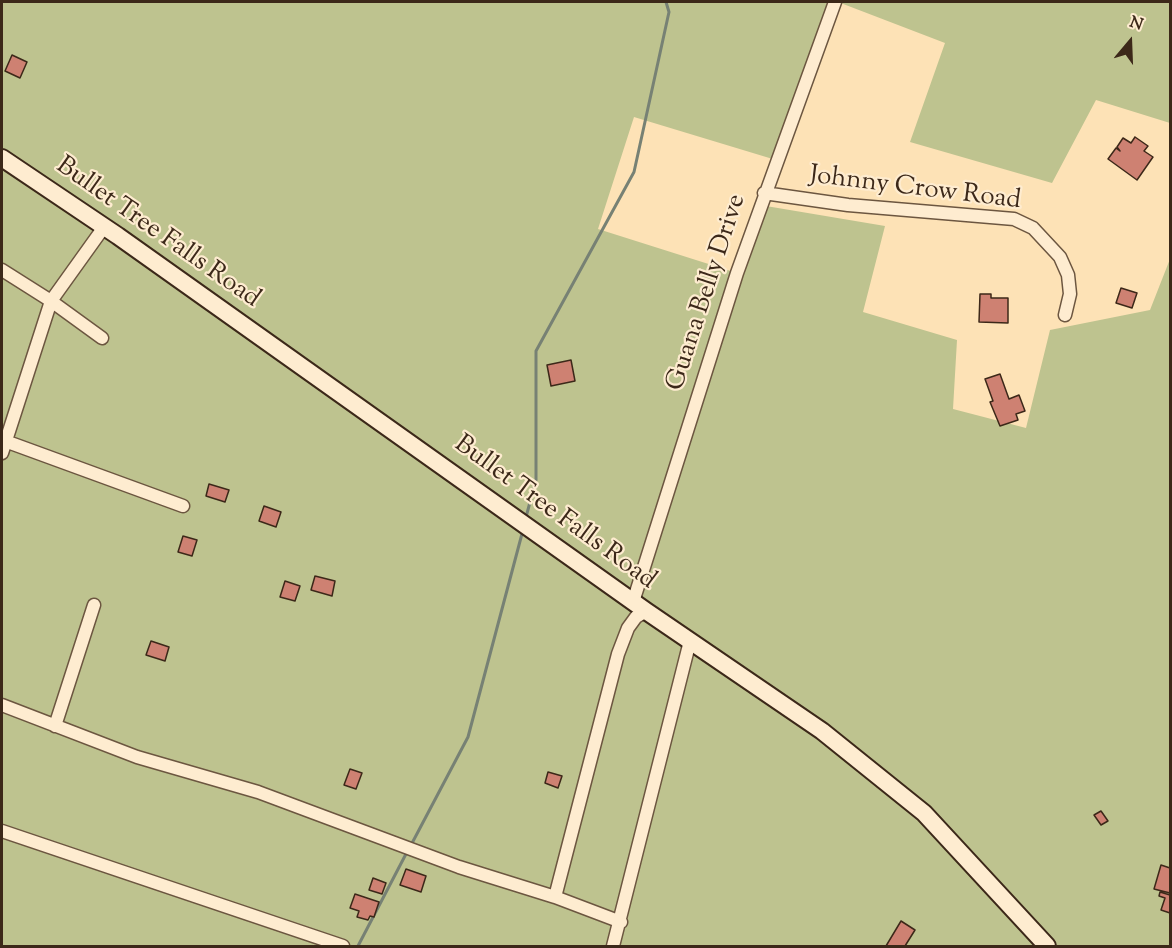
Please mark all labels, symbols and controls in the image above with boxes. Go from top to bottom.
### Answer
north arrow [1100,12,1160,72]
text: N [1126,12,1146,37]
street label: Bullet Tree Falls Road [49,152,265,316]
street label: Johnny Crow Road [808,162,1022,218]
street label: Guana Belly Drive [662,191,754,395]
street label: Bullet Tree Falls Road [447,430,661,598]

